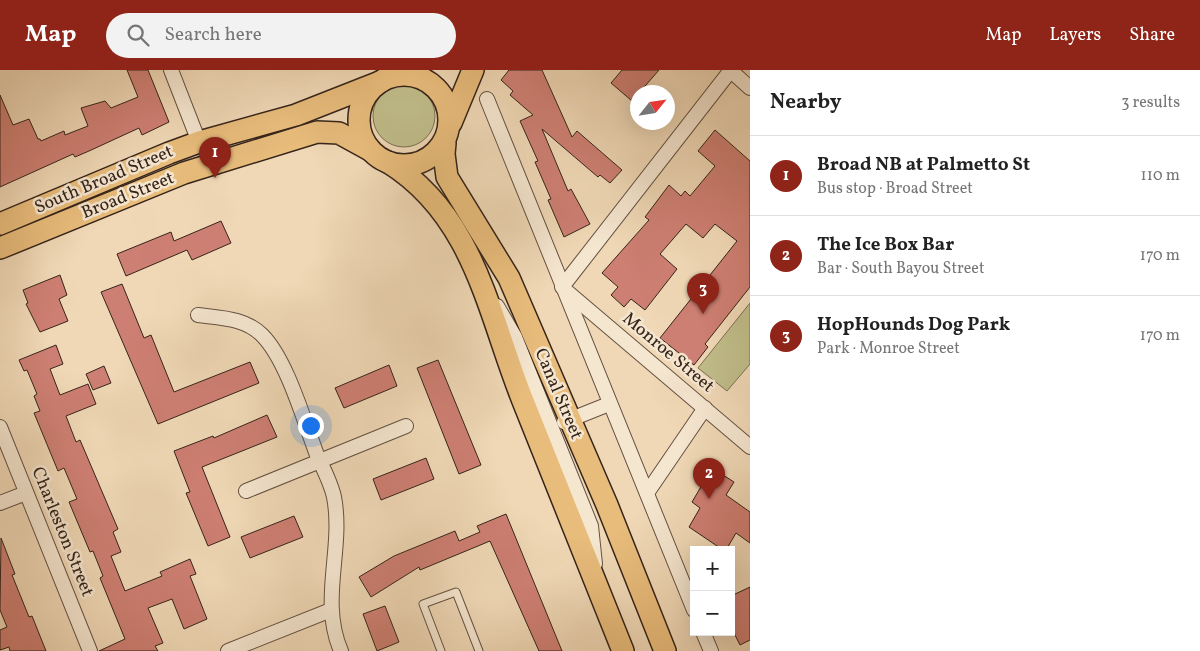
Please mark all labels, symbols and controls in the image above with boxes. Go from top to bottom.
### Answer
search box [106,13,456,58]
text: Map [25,18,76,52]
icon: search [124,21,152,49]
text: Search here [164,22,262,48]
text: Map [985,23,1021,48]
text: Layers [1049,23,1101,48]
text: Share [1129,23,1175,48]
north arrow [630,85,675,130]
text: Nearby [770,88,841,117]
text: 3 results [1121,92,1180,114]
pin: 1 [199,137,231,178]
street label: South Broad Street [31,141,177,219]
text: Broad NB at Palmetto St [817,152,1030,178]
text: 1 [783,165,789,187]
text: 110 m [1141,165,1180,187]
street label: Broad Street [78,168,178,224]
text: Bus stop · Broad Street [817,178,973,200]
text: The Ice Box Bar [817,232,954,258]
text: 2 [782,245,790,267]
text: 170 m [1140,245,1180,267]
text: Bar · South Bayou Street [817,258,985,280]
pin: 3 [687,273,719,314]
street label: Monroe Street [617,307,719,399]
text: HopHounds Dog Park [817,312,1010,338]
text: 3 [782,325,790,347]
text: 170 m [1140,325,1180,347]
text: Park · Monroe Street [817,338,960,360]
street label: Canal Street [528,345,588,443]
your location [298,413,324,439]
pin: 2 [693,458,725,499]
street label: Charleston Street [25,463,99,601]
map controls [690,546,735,636]
button: + [690,546,735,591]
button: − [690,591,735,636]

